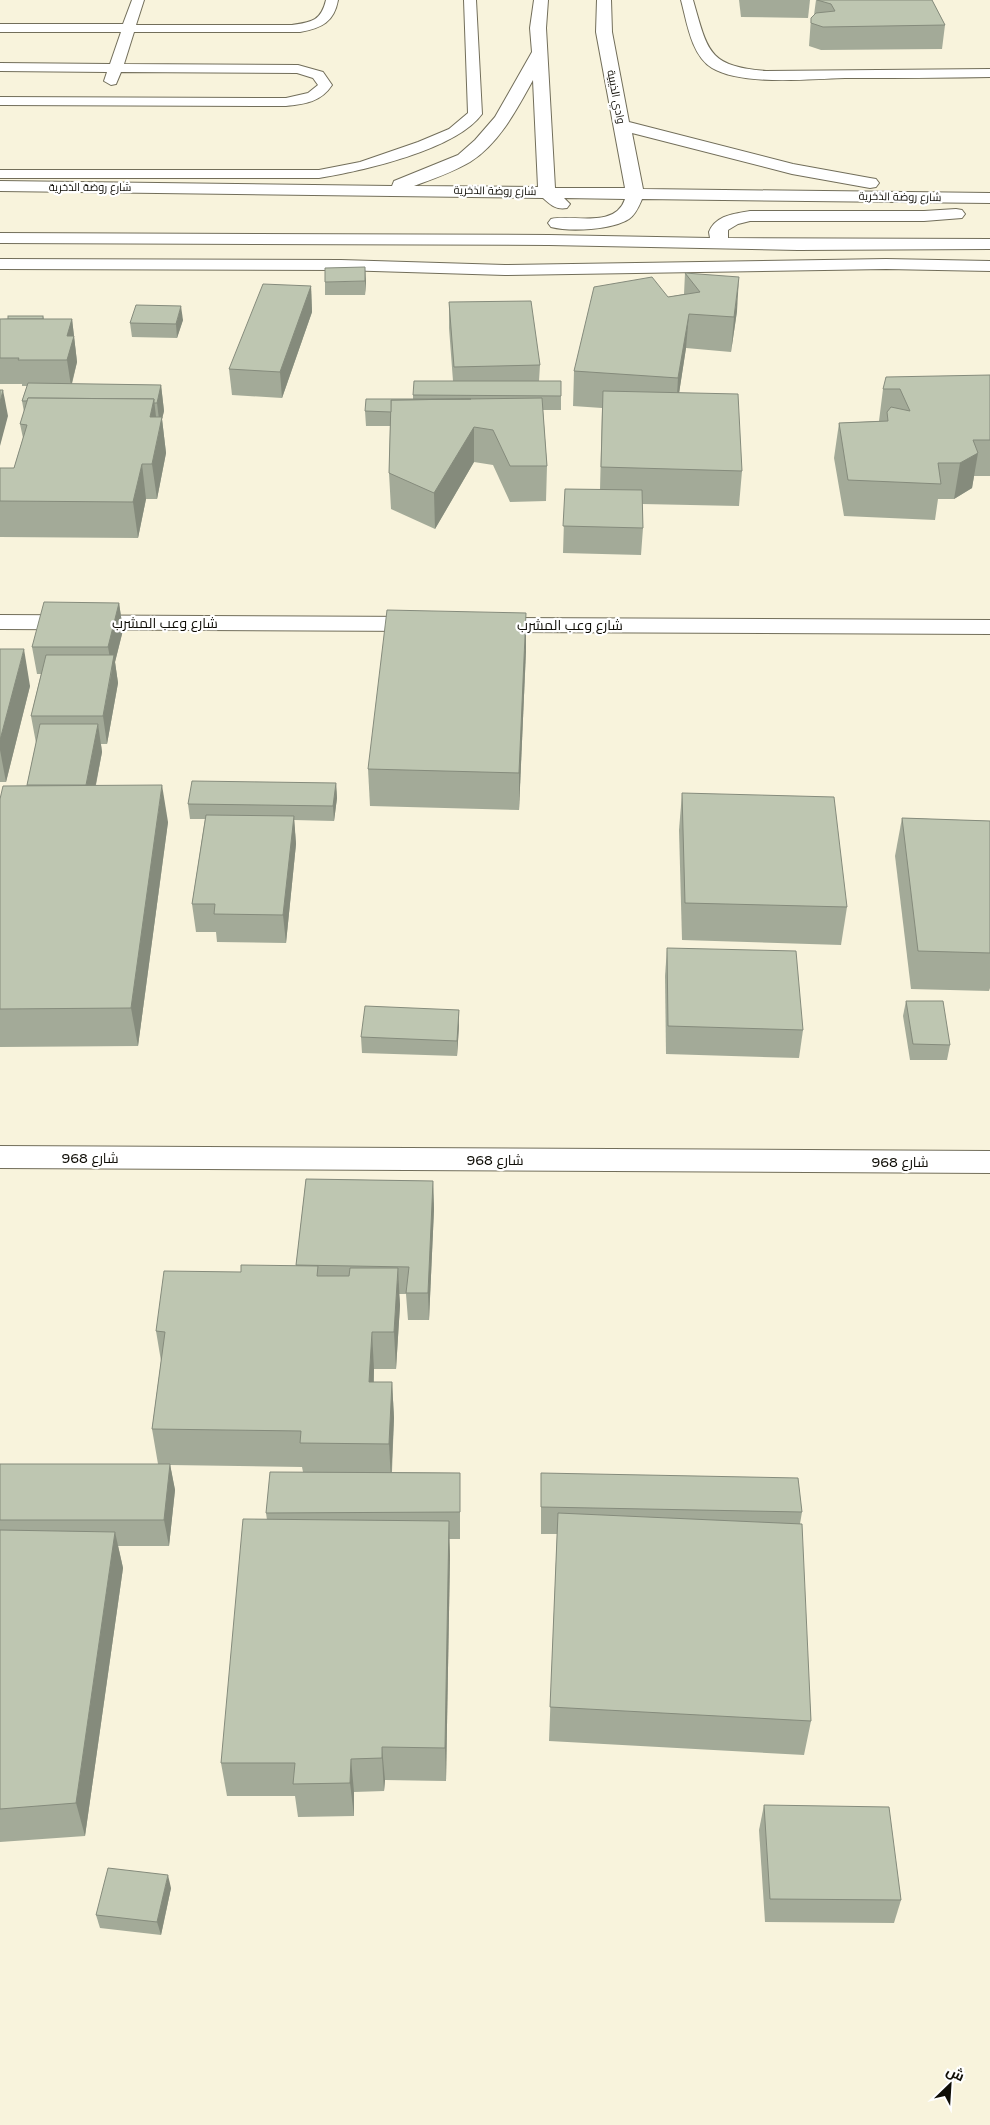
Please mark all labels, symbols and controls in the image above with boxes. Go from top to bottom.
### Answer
street label: وادي الذيبية [602,69,628,125]
street label: شارع روضة الذخرية [49,181,131,195]
street label: شارع روضة الذخرية [454,184,536,199]
street label: شارع روضة الذخرية [859,190,941,205]
street label: شارع وعب المشرب [112,615,218,632]
street label: شارع وعب المشرب [517,617,623,634]
street label: شارع 968 [61,1150,119,1167]
street label: شارع 968 [466,1152,524,1169]
street label: شارع 968 [871,1154,929,1171]
north arrow [925,2060,975,2110]
text: ش [944,2062,967,2085]

